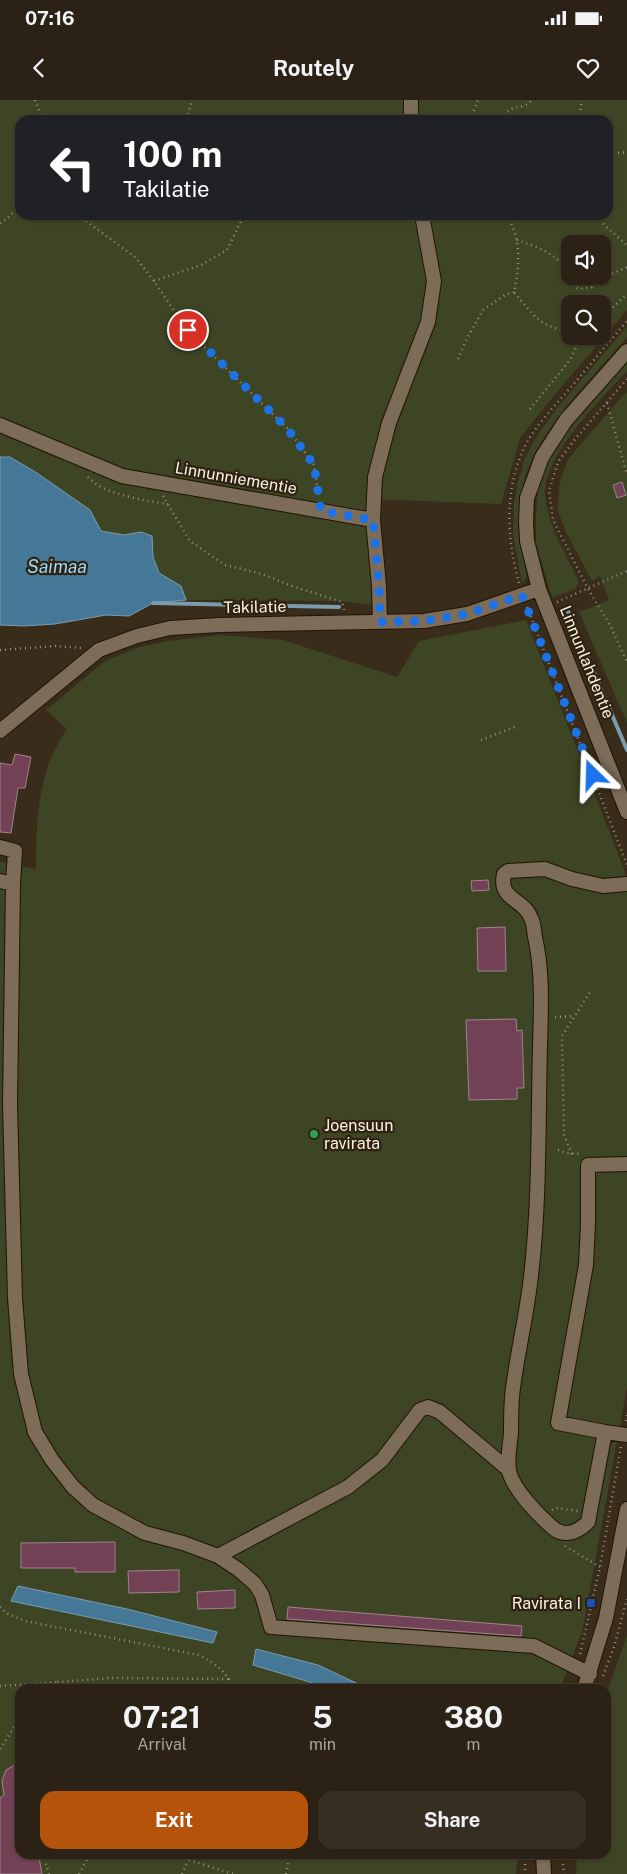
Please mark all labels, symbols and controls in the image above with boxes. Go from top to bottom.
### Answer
text: 07:16 [25,7,75,29]
icon: back [25,54,53,82]
icon: heart [574,54,602,82]
text: Routely [273,55,354,81]
text: 100 m [123,134,222,175]
icon: left [40,135,105,200]
text: Takilatie [123,176,210,202]
map controls [561,235,611,345]
button: sound [561,235,611,285]
button: search [561,295,611,345]
pin [167,309,209,351]
icon: arrive [174,316,202,344]
street label: Linnunniementie [173,458,299,498]
water label: Saimaa [27,556,87,577]
street label: Takilatie [223,597,287,617]
street label: Linnunlahdentie [556,603,618,721]
position arrow [566,748,618,800]
place label: Joensuun ravirata [324,1116,394,1153]
marker: Joensuun ravirata [308,1128,320,1140]
place label: Ravirata I [512,1594,581,1613]
marker: Ravirata I [585,1597,597,1609]
text: 07:21 [123,1699,201,1735]
text: 5 [312,1699,333,1735]
text: 380 [444,1699,503,1735]
text: Arrival [137,1735,187,1754]
text: min [309,1735,336,1754]
text: m [467,1735,480,1754]
button: Exit [40,1791,308,1849]
button: Share [318,1791,586,1849]

